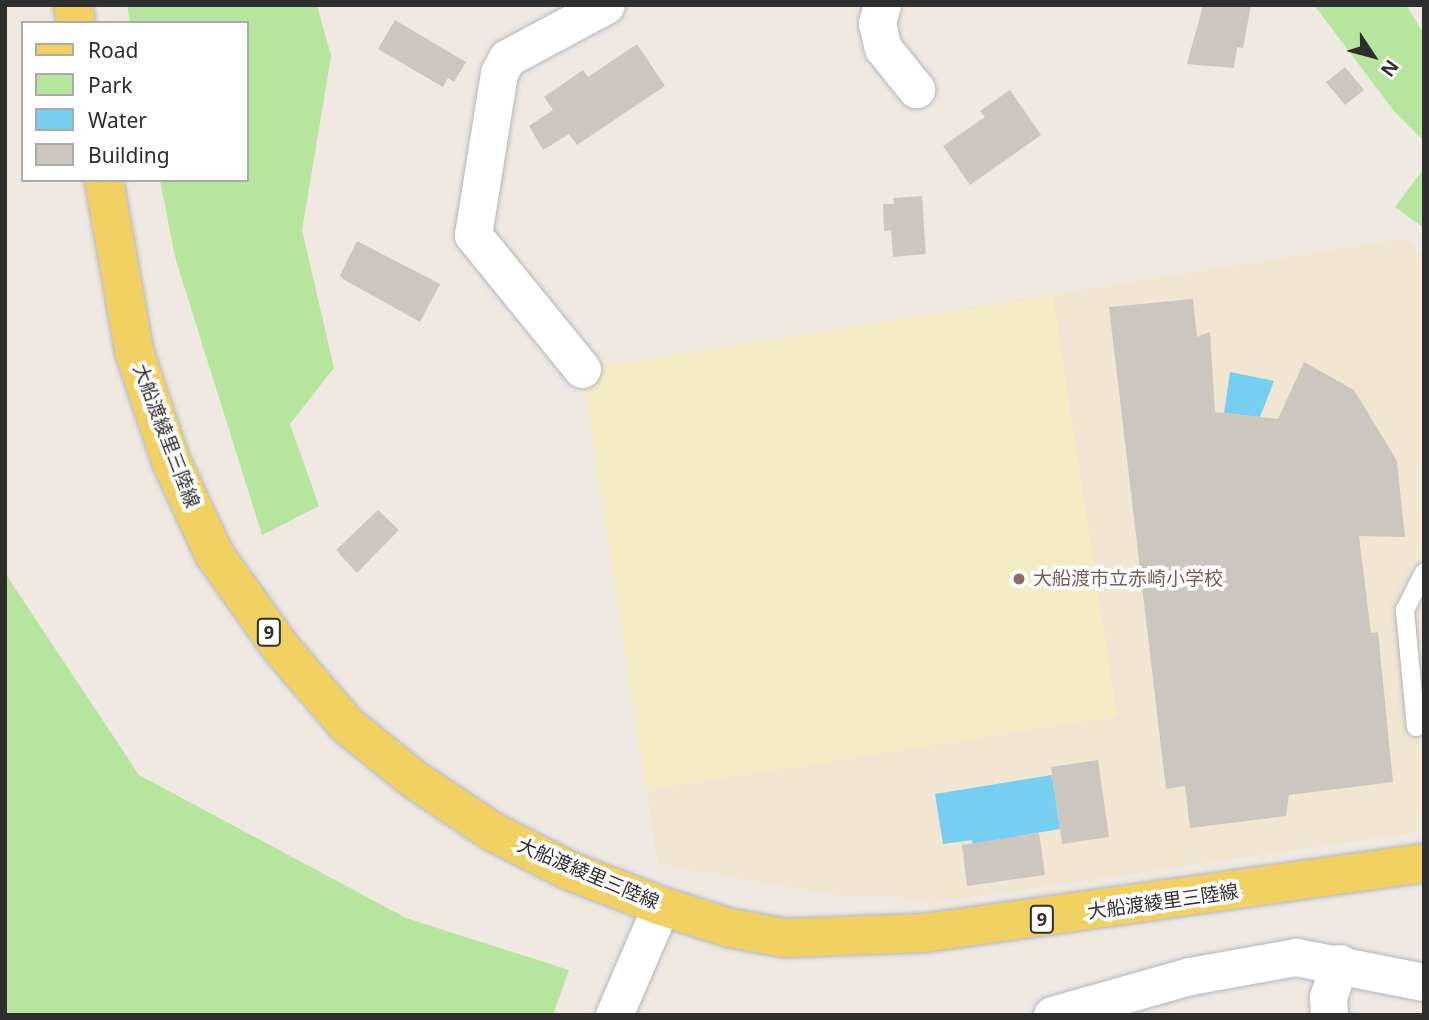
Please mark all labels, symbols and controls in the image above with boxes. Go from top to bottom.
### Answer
legend [21,21,248,182]
north arrow [1338,21,1408,91]
text: Road [88,36,138,64]
text: N [1375,54,1405,82]
text: Park [88,71,132,99]
text: Water [88,106,147,134]
text: Building [88,141,170,169]
street label: 大船渡綾里三陸線 [128,361,204,511]
place label: 大船渡市立赤崎小学校 [1033,568,1223,590]
marker: 大船渡市立赤崎小学校 [1011,571,1027,587]
road number: 9 [257,618,281,646]
street label: 大船渡綾里三陸線 [514,834,662,914]
street label: 大船渡綾里三陸線 [1086,880,1240,924]
road number: 9 [1030,904,1054,934]

